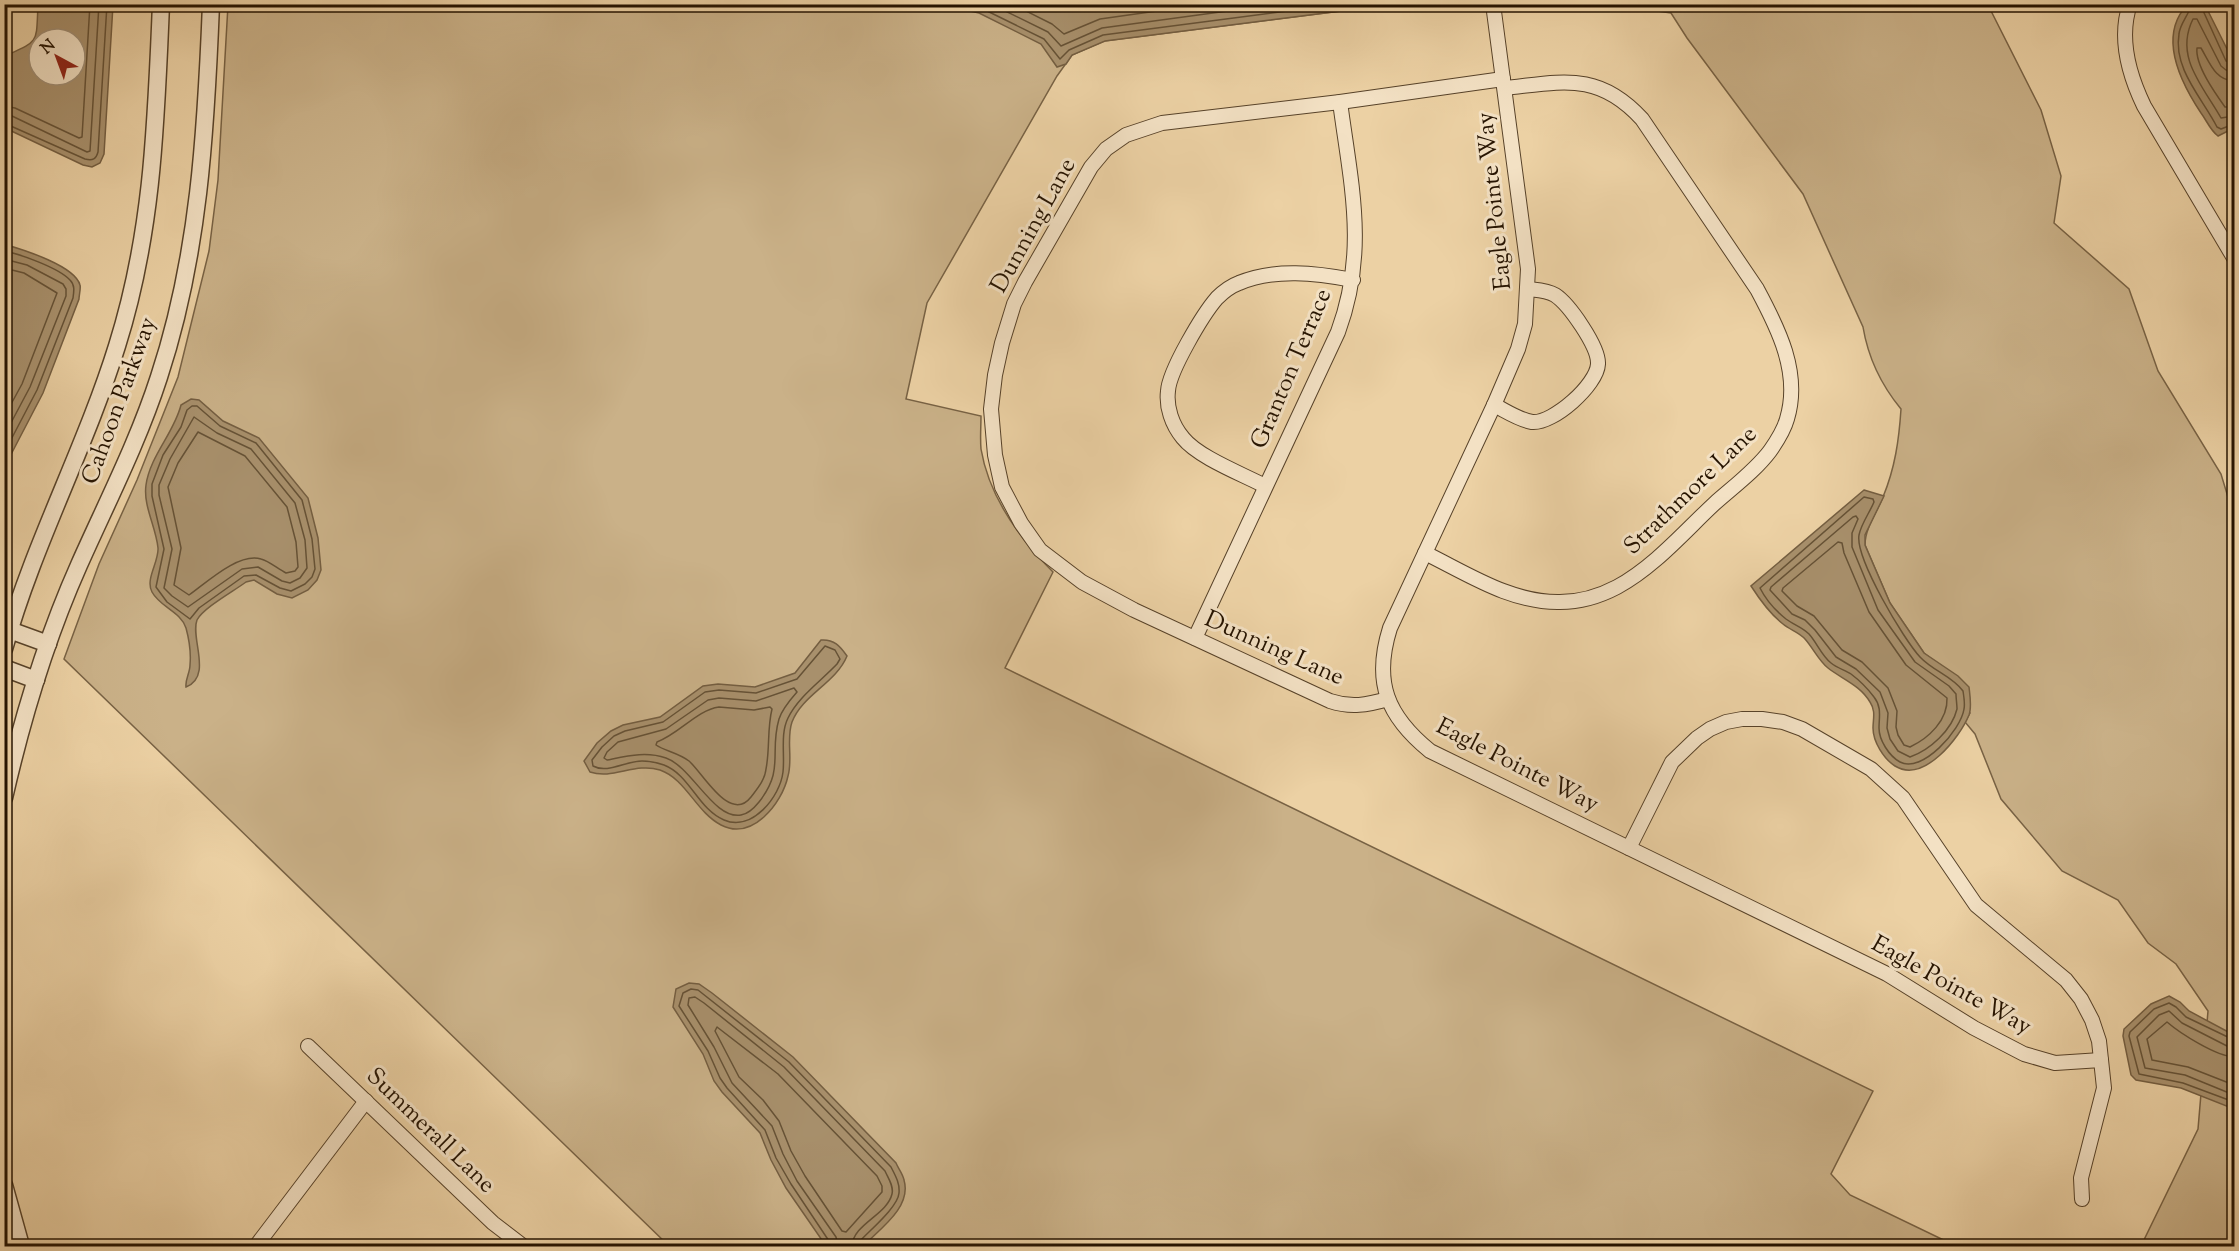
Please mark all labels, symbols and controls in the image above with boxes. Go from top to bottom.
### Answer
north arrow [27,27,87,87]
text: N [36,35,61,60]
street label: Eagle Pointe Way [1469,110,1521,292]
street label: Dunning Lane [983,152,1085,300]
street label: Granton Terrace [1243,284,1341,454]
street label: Cahoon Parkway [74,313,166,489]
street label: Strathmore Lane [1617,419,1765,563]
street label: Dunning Lane [1199,603,1349,695]
street label: Eagle Pointe Way [1430,710,1604,822]
street label: Eagle Pointe Way [1865,928,2037,1044]
street label: Summerall Lane [358,1060,502,1202]

